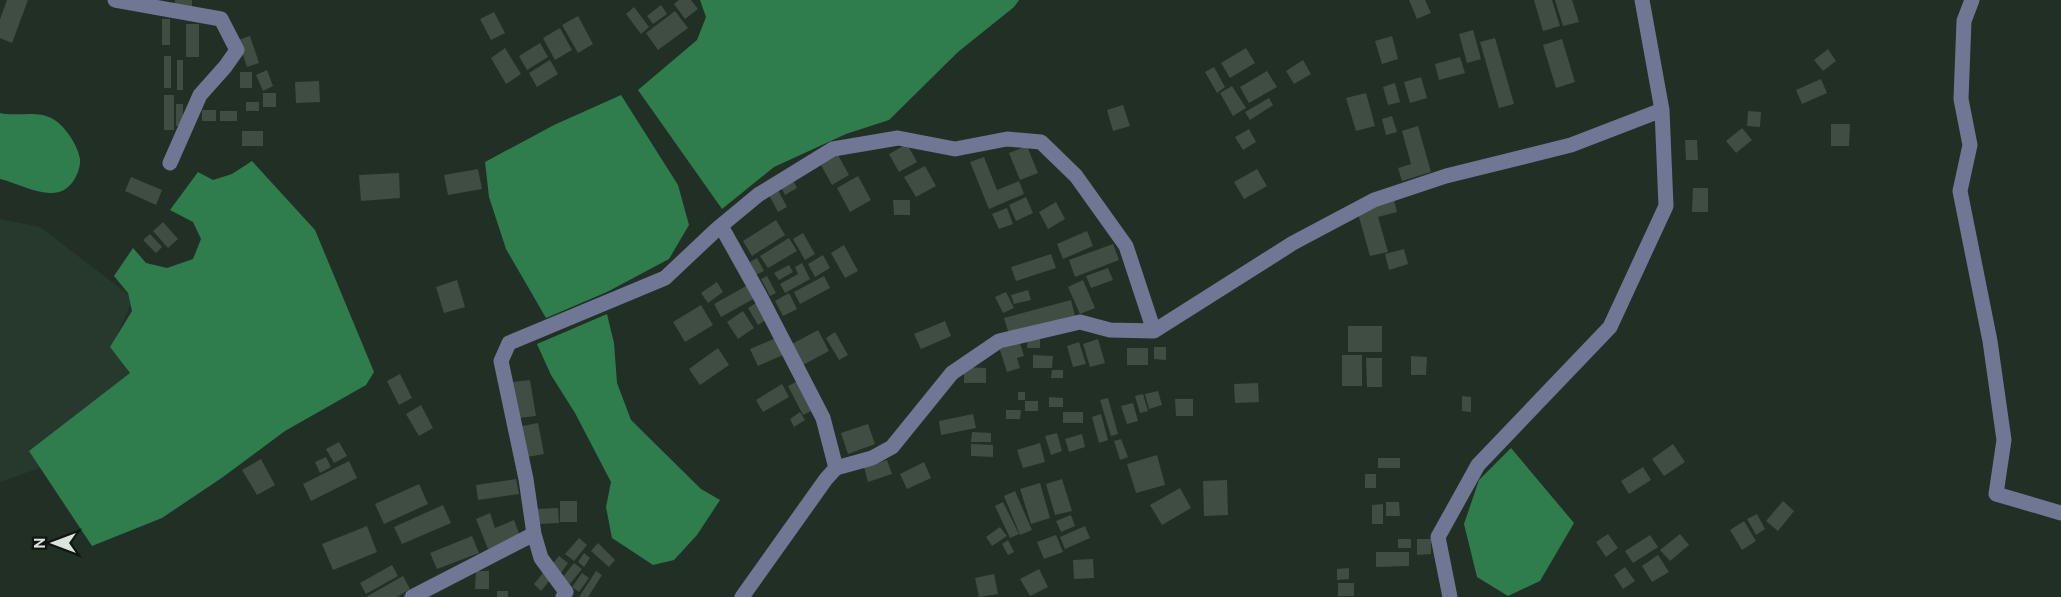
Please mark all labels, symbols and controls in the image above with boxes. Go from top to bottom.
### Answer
north arrow [24,513,84,573]
text: N [30,537,49,549]

